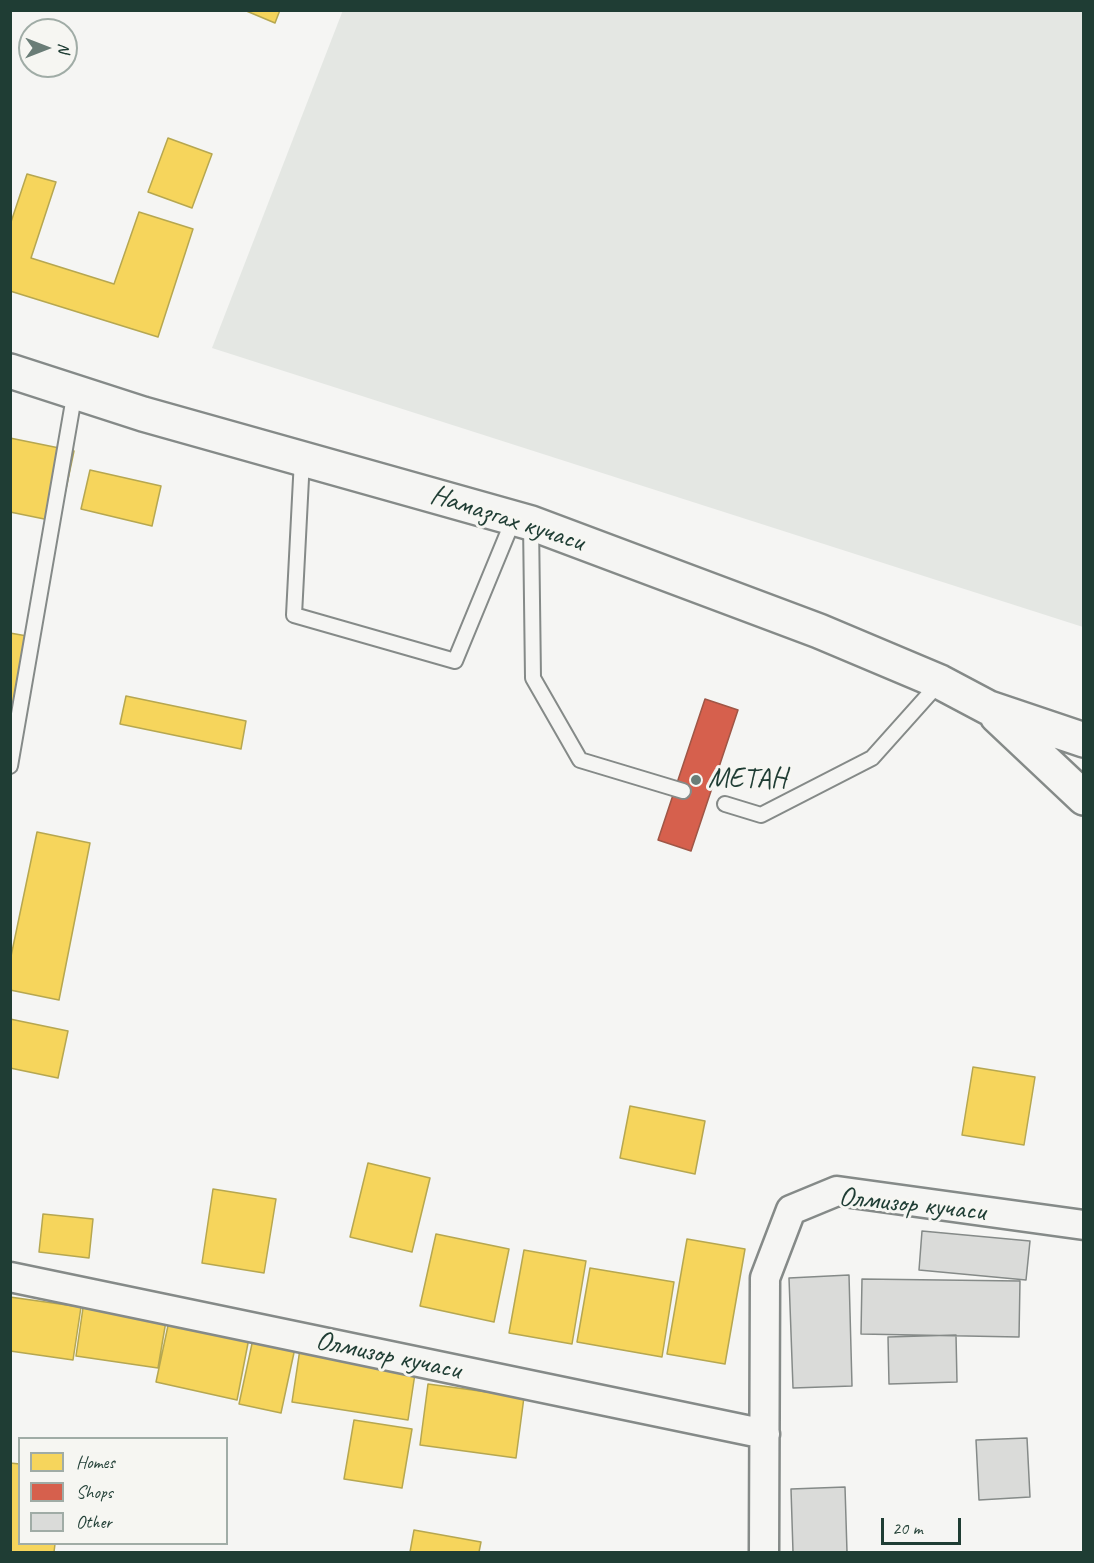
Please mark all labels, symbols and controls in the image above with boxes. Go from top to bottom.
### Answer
north arrow [18,18,78,78]
text: N [54,43,74,53]
street label: Намазгах кучаси [426,478,588,560]
place label: МЕТАН [708,763,786,797]
marker: МЕТАН [689,773,703,787]
street label: Олмизор кучаси [837,1181,987,1229]
street label: Олмизор кучаси [312,1324,464,1388]
legend [18,1437,228,1545]
text: Homes [76,1451,115,1473]
text: Shops [76,1481,113,1503]
scale bar [884,1506,964,1544]
text: Other [76,1511,112,1533]
text: 20 m [892,1517,923,1539]

